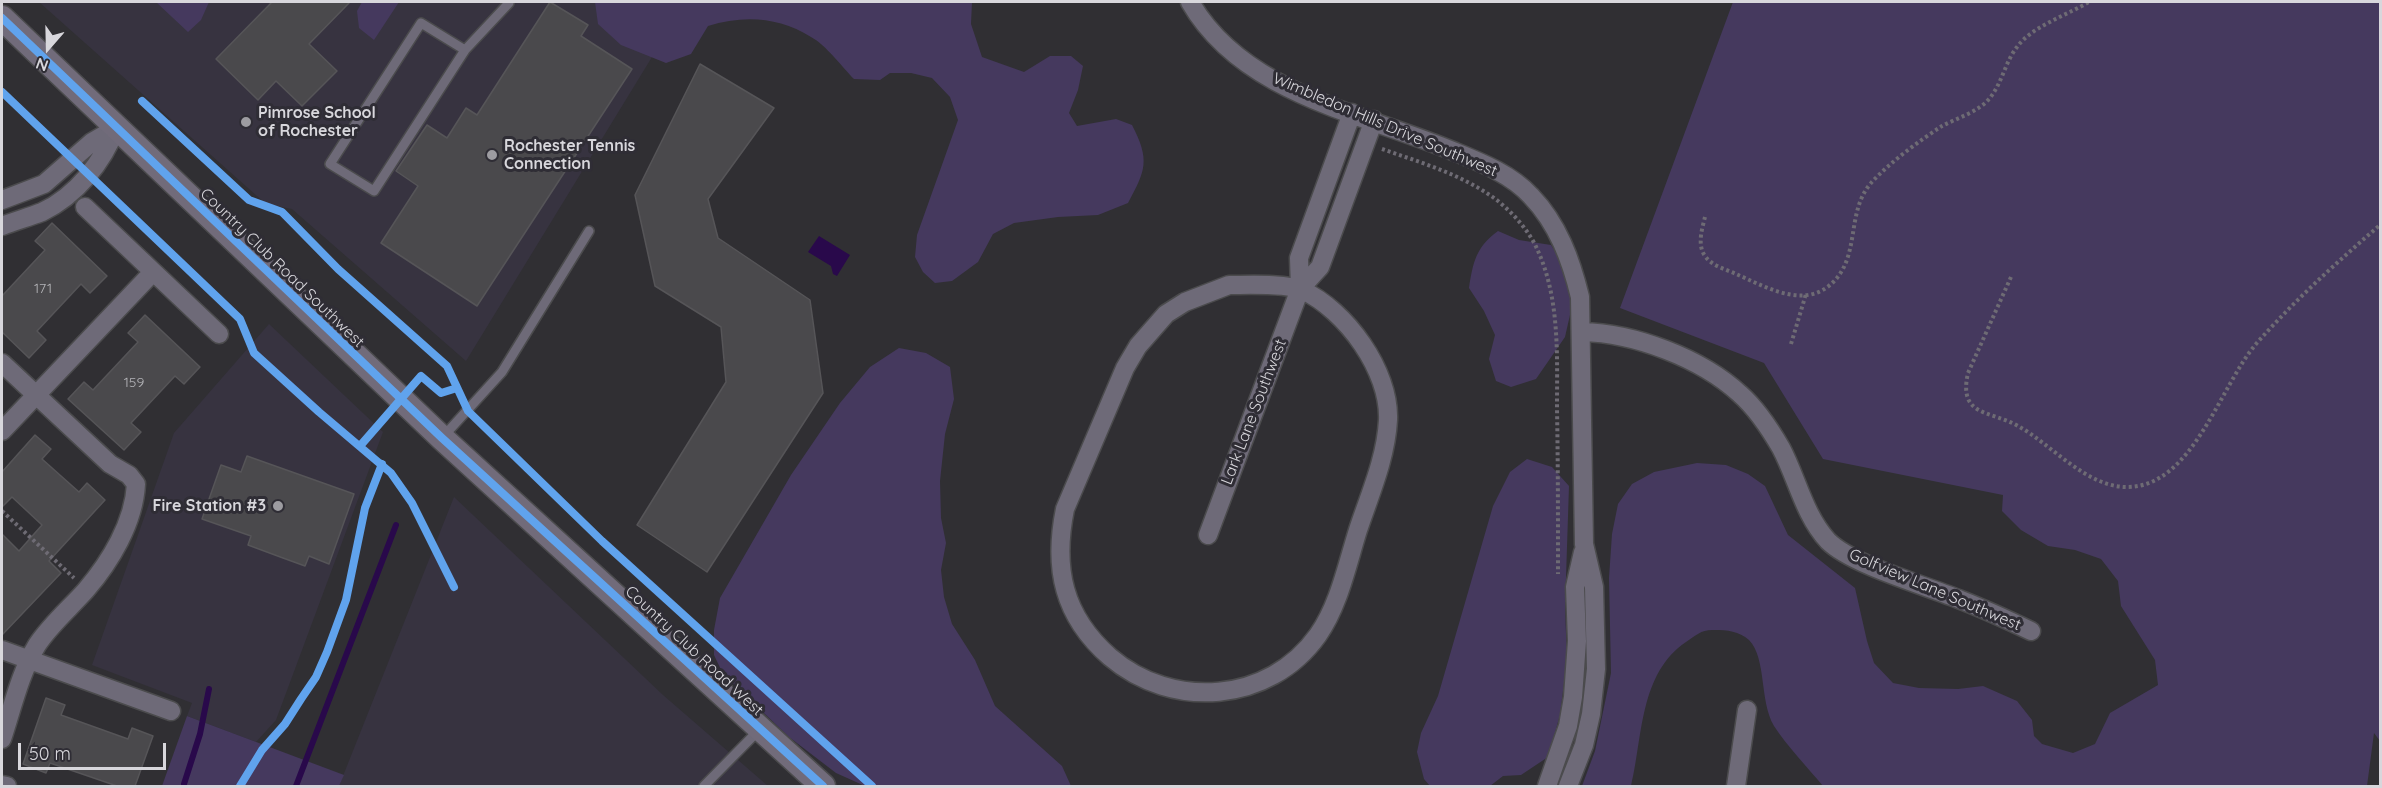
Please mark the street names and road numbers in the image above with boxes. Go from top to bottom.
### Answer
street label: Wimbledon Hills Drive Southwest [1270,69,1500,181]
street label: Country Club Road Southwest [196,184,368,352]
street label: Lark Lane Southwest [1217,336,1291,488]
street label: Golfview Lane Southwest [1846,545,2024,635]
street label: Country Club Road West [621,582,767,720]

